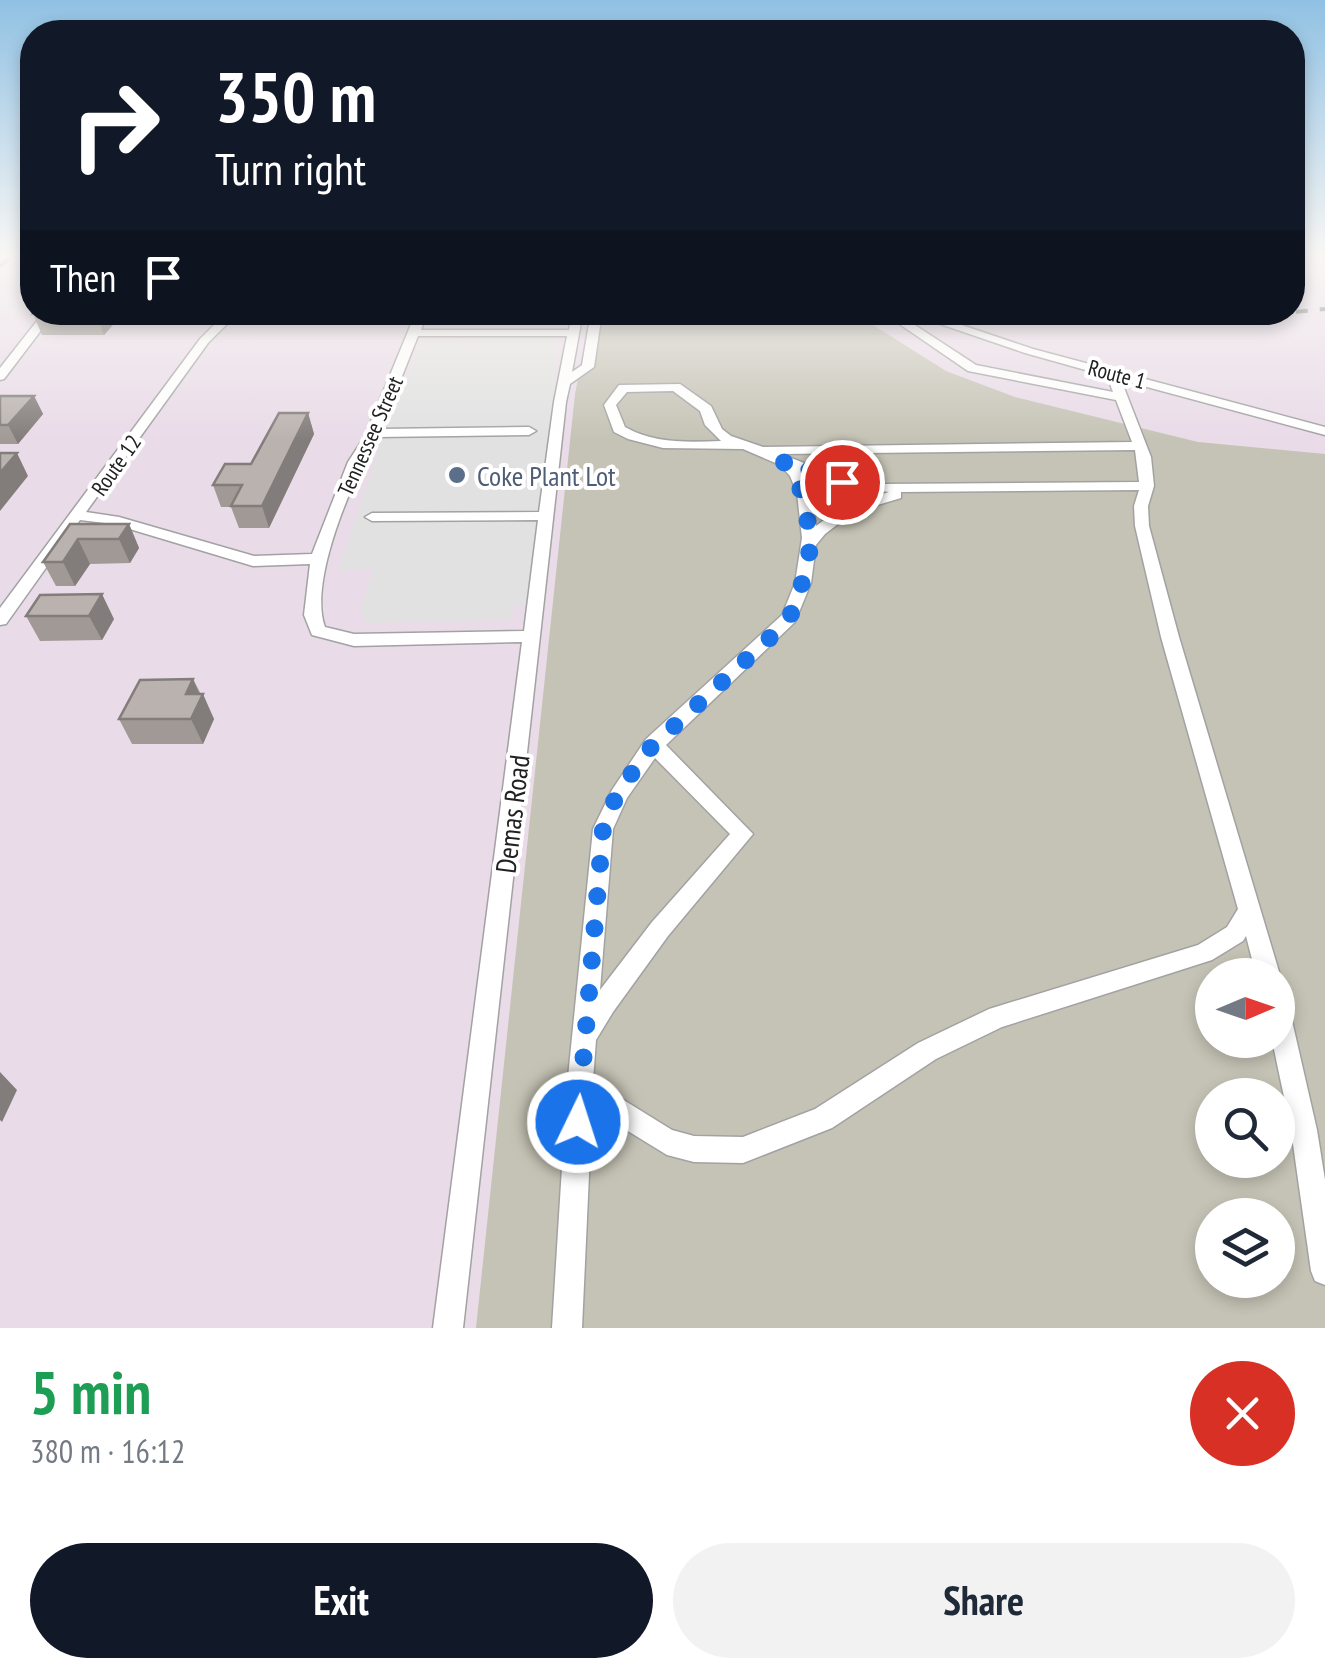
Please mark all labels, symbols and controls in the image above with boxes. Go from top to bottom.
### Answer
text: 350 m [215,51,376,141]
icon: right [50,60,180,190]
text: Turn right [215,139,366,197]
icon: arrive [136,250,191,305]
text: Then [50,253,116,302]
street label: Route 1 [1085,353,1149,395]
street label: Tennessee Street [331,372,409,500]
street label: Route 12 [85,429,147,501]
pin [800,440,885,525]
icon: arrive [815,455,870,510]
place label: Coke Plant Lot [477,457,616,494]
marker: Coke Plant Lot [446,464,468,486]
street label: Demas Road [486,753,538,875]
north arrow [1195,958,1295,1058]
map controls [1195,958,1295,1298]
position arrow [526,1070,630,1174]
button: search [1195,1078,1295,1178]
button: layers [1195,1198,1295,1298]
text: 5 min [30,1353,151,1431]
button: close [1190,1361,1295,1466]
text: 380 m · 16:12 [30,1430,185,1472]
button: Exit [30,1543,653,1658]
button: Share [673,1543,1295,1658]

